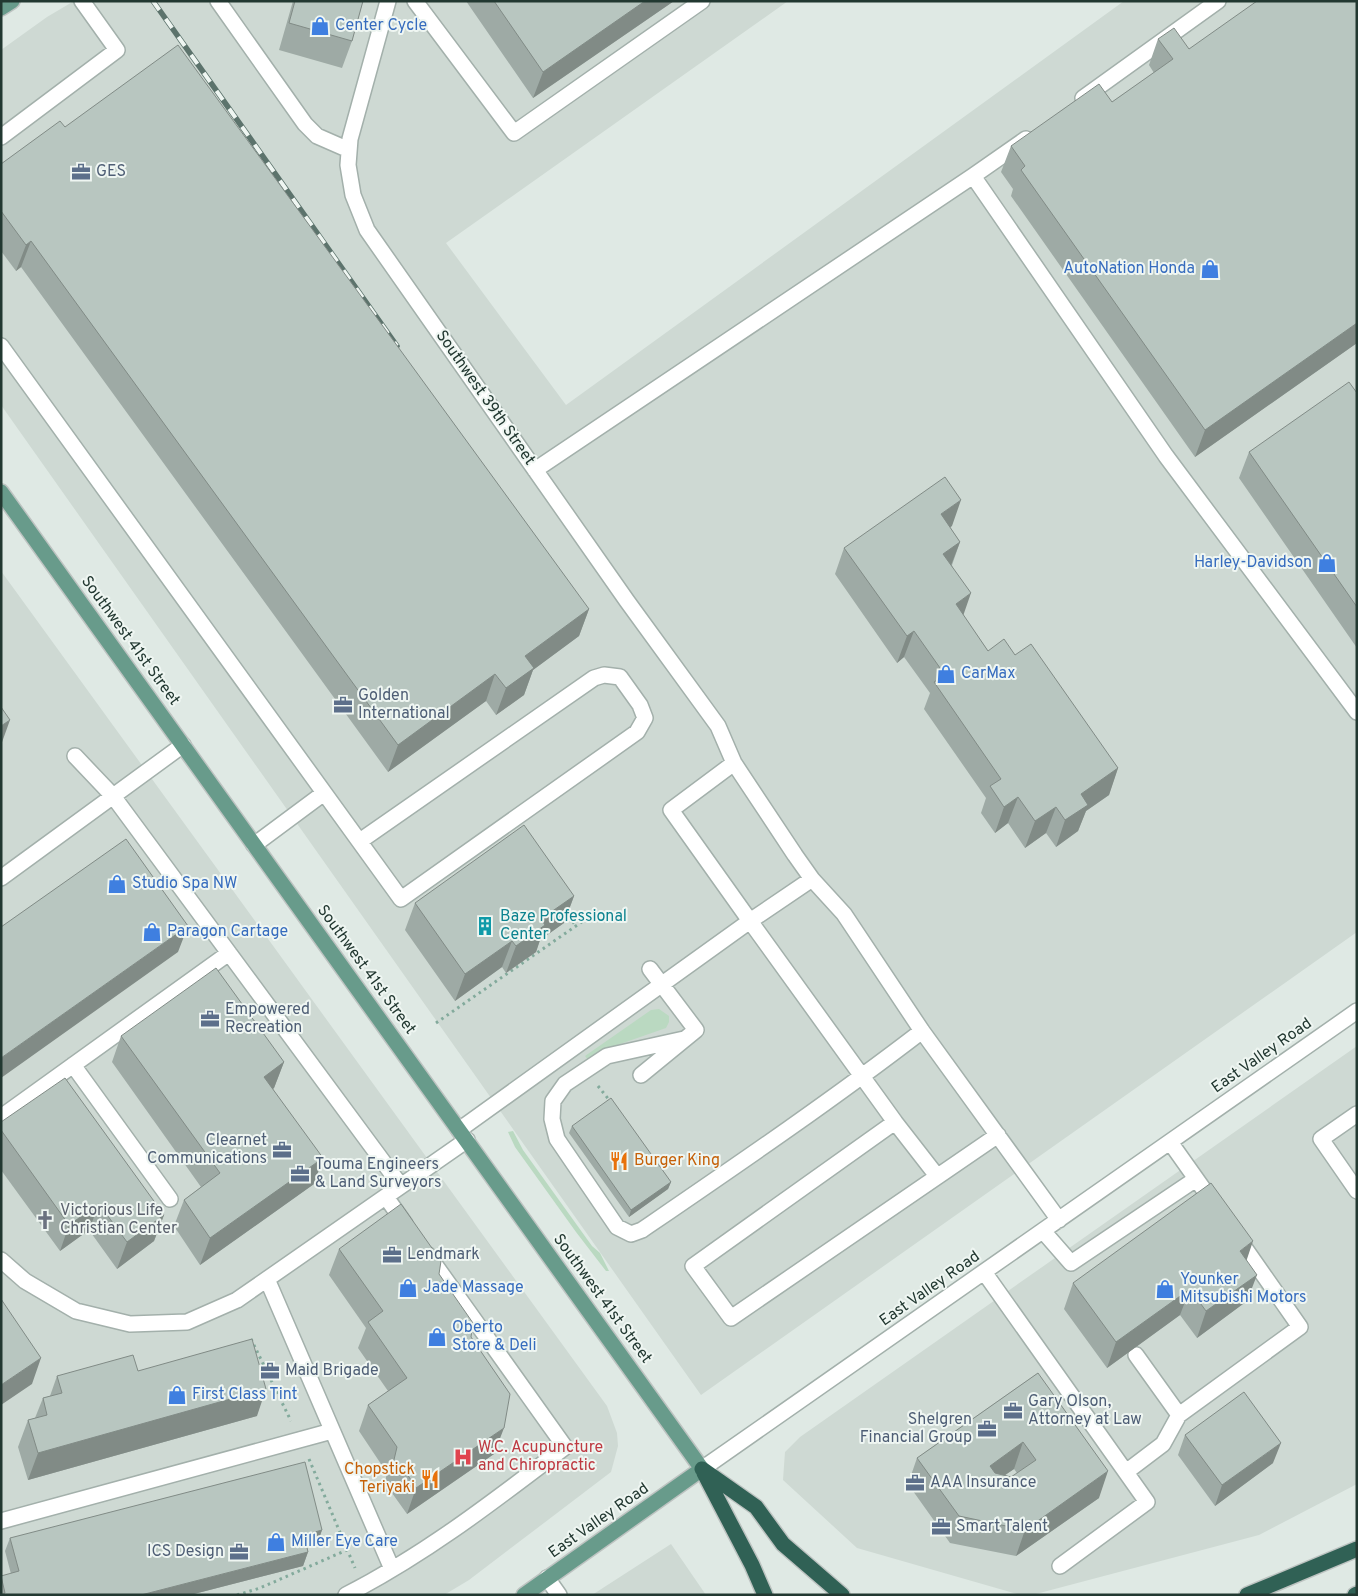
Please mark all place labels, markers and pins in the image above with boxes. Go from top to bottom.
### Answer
shop icon: Center Cycle [309,15,331,37]
place label: Center Cycle [335,16,427,36]
office icon: GES [70,161,92,183]
place label: GES [96,162,126,182]
shop icon: AutoNation Honda [1199,258,1221,280]
place label: AutoNation Honda [1063,259,1195,279]
shop icon: Harley-Davidson [1316,552,1338,574]
place label: Harley-Davidson [1194,553,1312,573]
shop icon: CarMax [935,663,957,685]
place label: CarMax [961,664,1016,684]
place label: Golden International [358,686,450,724]
office icon: Golden International [332,694,354,716]
shop icon: Studio Spa NW [106,873,128,895]
place label: Studio Spa NW [132,874,237,894]
place label: Baze Professional Center [500,907,627,945]
building icon: Baze Professional Center [474,915,496,937]
shop icon: Paragon Cartage [141,921,163,943]
place label: Paragon Cartage [167,922,288,942]
place label: Empowered Recreation [225,1000,310,1038]
office icon: Empowered Recreation [199,1008,221,1030]
place label: Clearnet Communications [147,1131,267,1169]
office icon: Clearnet Communications [271,1139,293,1161]
restaurant icon: Burger King [608,1150,630,1172]
place label: Burger King [634,1151,720,1171]
place label: Touma Engineers & Land Surveyors [315,1155,441,1193]
office icon: Touma Engineers & Land Surveyors [289,1163,311,1185]
place label: Victorious Life Christian Center [60,1201,177,1239]
church icon: Victorious Life Christian Center [34,1209,56,1231]
office icon: Lendmark [381,1244,403,1266]
place label: Lendmark [407,1245,480,1265]
place label: Younker Mitsubishi Motors [1180,1270,1307,1308]
shop icon: Jade Massage [397,1277,419,1299]
place label: Jade Massage [423,1278,524,1298]
shop icon: Younker Mitsubishi Motors [1154,1278,1176,1300]
place label: Oberto Store & Deli [452,1318,537,1356]
shop icon: Oberto Store & Deli [426,1326,448,1348]
office icon: Maid Brigade [259,1360,281,1382]
place label: Maid Brigade [285,1361,379,1381]
shop icon: First Class Tint [166,1384,188,1406]
place label: First Class Tint [192,1385,298,1405]
place label: Gary Olson, Attorney at Law [1028,1392,1142,1430]
office icon: Gary Olson, Attorney at Law [1002,1400,1024,1422]
place label: Shelgren Financial Group [860,1410,972,1448]
office icon: Shelgren Financial Group [976,1418,998,1440]
place label: W.C. Acupuncture and Chiropractic [478,1438,603,1476]
hospital icon: W.C. Acupuncture and Chiropractic [452,1446,474,1468]
place label: Chopstick Teriyaki [344,1460,415,1498]
restaurant icon: Chopstick Teriyaki [419,1468,441,1490]
office icon: AAA Insurance [904,1472,926,1494]
place label: AAA Insurance [930,1473,1036,1493]
office icon: Smart Talent [930,1516,952,1538]
place label: Smart Talent [956,1517,1048,1537]
shop icon: Miller Eye Care [265,1531,287,1553]
place label: Miller Eye Care [291,1532,398,1552]
office icon: ICS Design [228,1541,250,1563]
place label: ICS Design [147,1542,224,1562]

